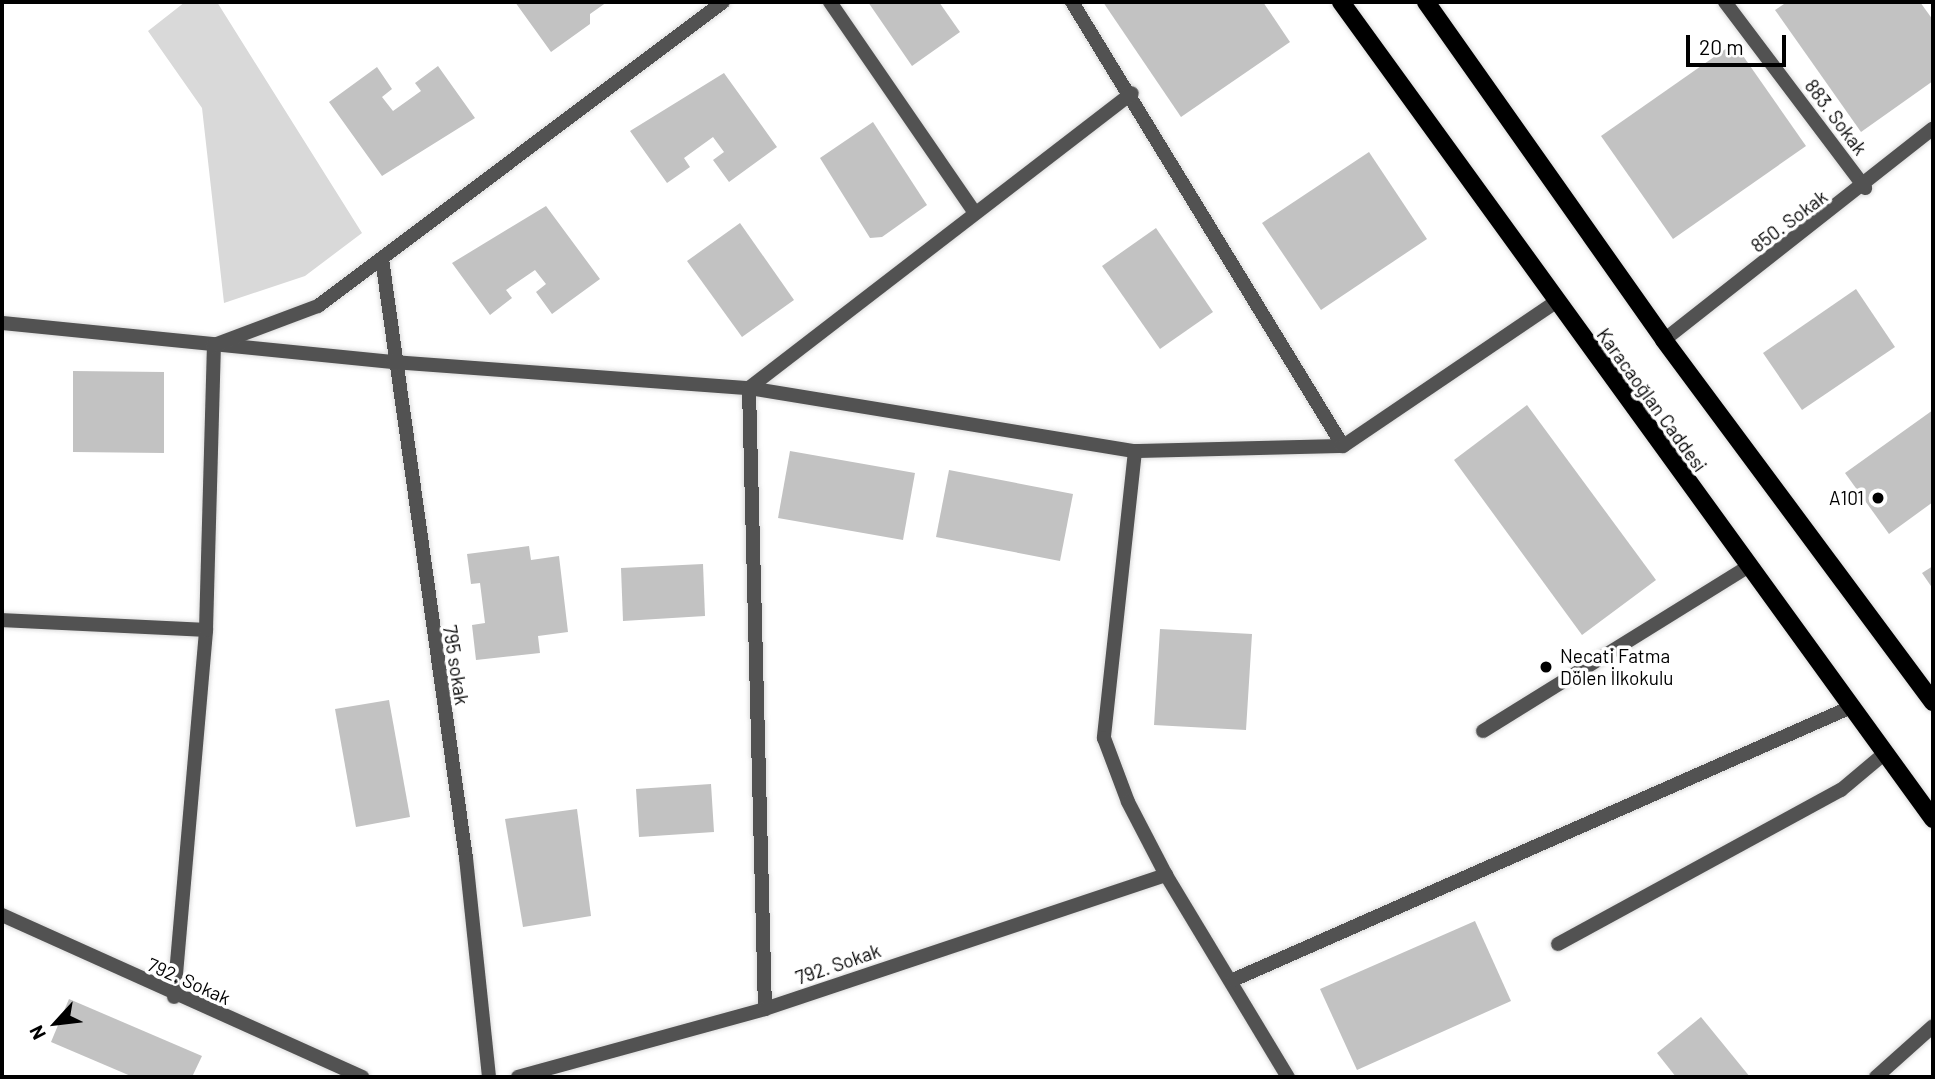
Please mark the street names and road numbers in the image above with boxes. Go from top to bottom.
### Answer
street label: 883. Sokak [1800,75,1872,159]
street label: 850. Sokak [1746,185,1832,257]
street label: Karacaoğlan Caddesi [1592,324,1712,476]
street label: 795 sokak [438,623,474,707]
street label: 792. Sokak [793,939,883,989]
street label: 792. Sokak [144,953,234,1009]

